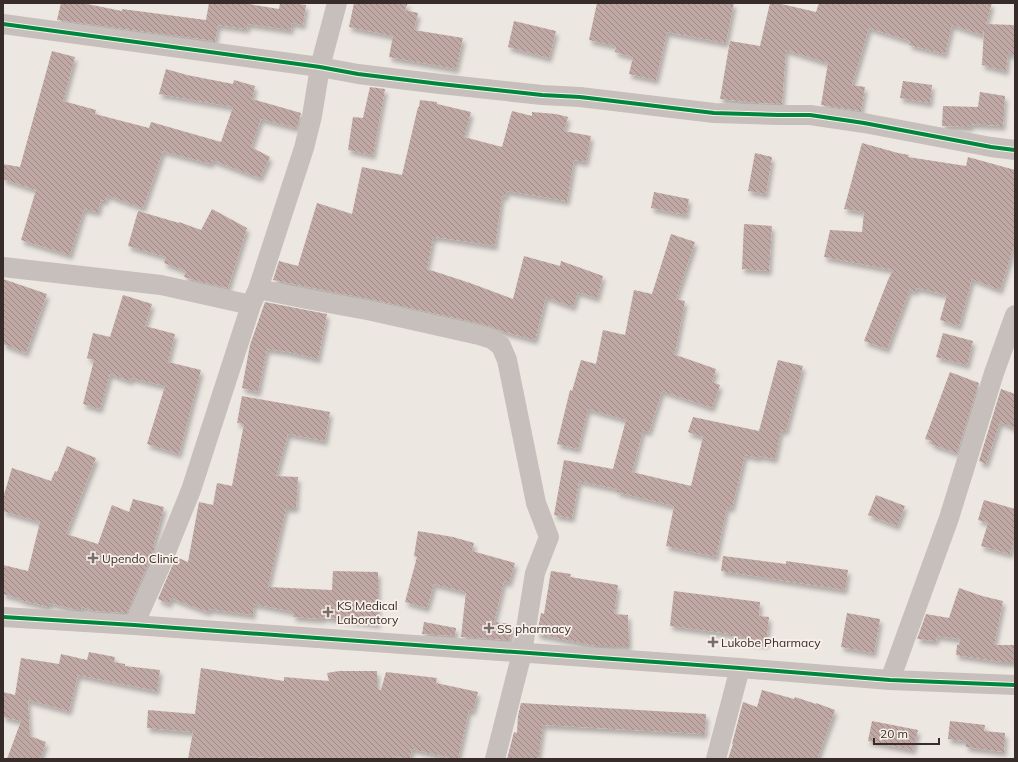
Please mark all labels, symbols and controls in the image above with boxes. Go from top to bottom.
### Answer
place label: Upendo Clinic [102,551,179,566]
marker: Upendo Clinic [87,552,99,564]
place label: KS Medical Laboratory [337,598,399,627]
marker: KS Medical Laboratory [322,606,334,618]
place label: SS pharmacy [497,621,572,636]
marker: SS pharmacy [484,623,494,633]
place label: Lukobe Pharmacy [721,635,821,650]
marker: Lukobe Pharmacy [708,637,718,647]
scale bar [874,720,939,746]
text: 20 m [880,726,908,741]

